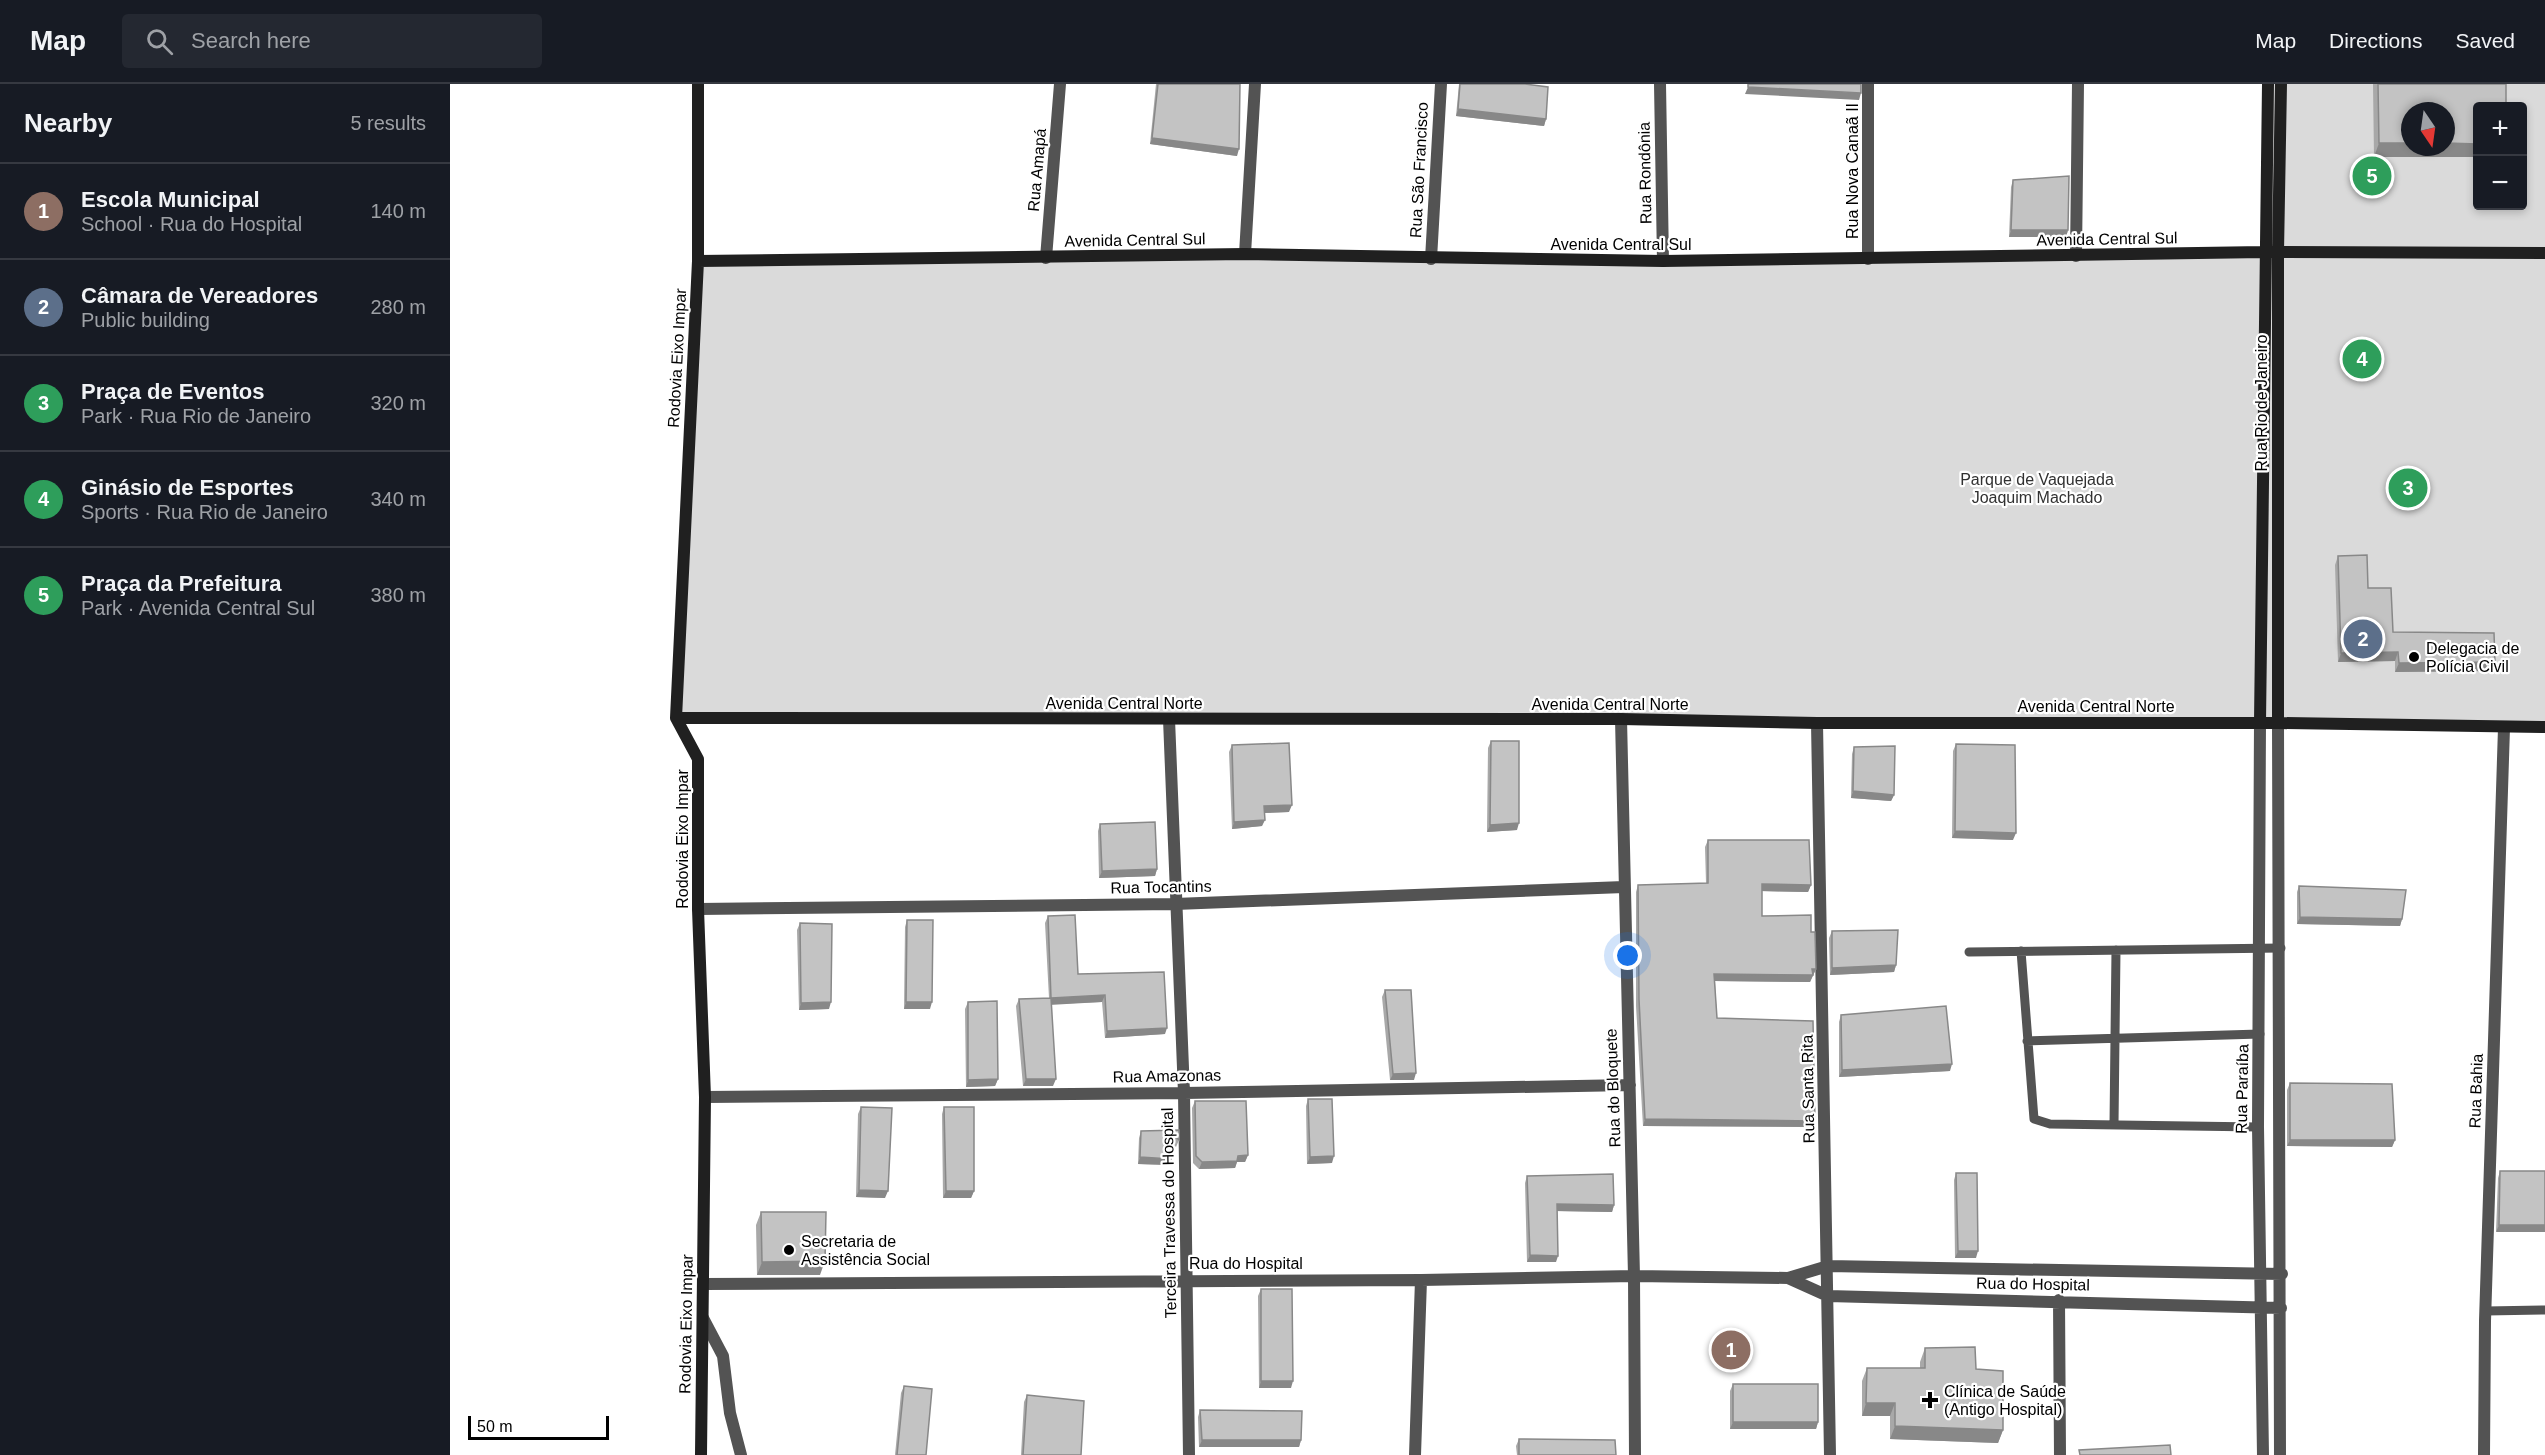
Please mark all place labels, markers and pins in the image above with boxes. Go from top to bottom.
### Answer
pin: 5 [2352,154,2392,199]
pin: 4 [2342,336,2382,382]
pin: 3 [2388,466,2428,510]
pin: 2 [2344,616,2382,662]
place label: Delegacia de Polícia Civil [2426,640,2520,675]
marker: Delegacia de Polícia Civil [2407,650,2421,664]
place label: Secretaria de Assistência Social [801,1233,930,1268]
marker: Secretaria de Assistência Social [782,1243,796,1257]
pin: 1 [1712,1328,1750,1372]
place label: Clínica de Saúde (Antigo Hospital) [1944,1383,2066,1418]
marker: Clínica de Saúde (Antigo Hospital) [1921,1391,1939,1409]

